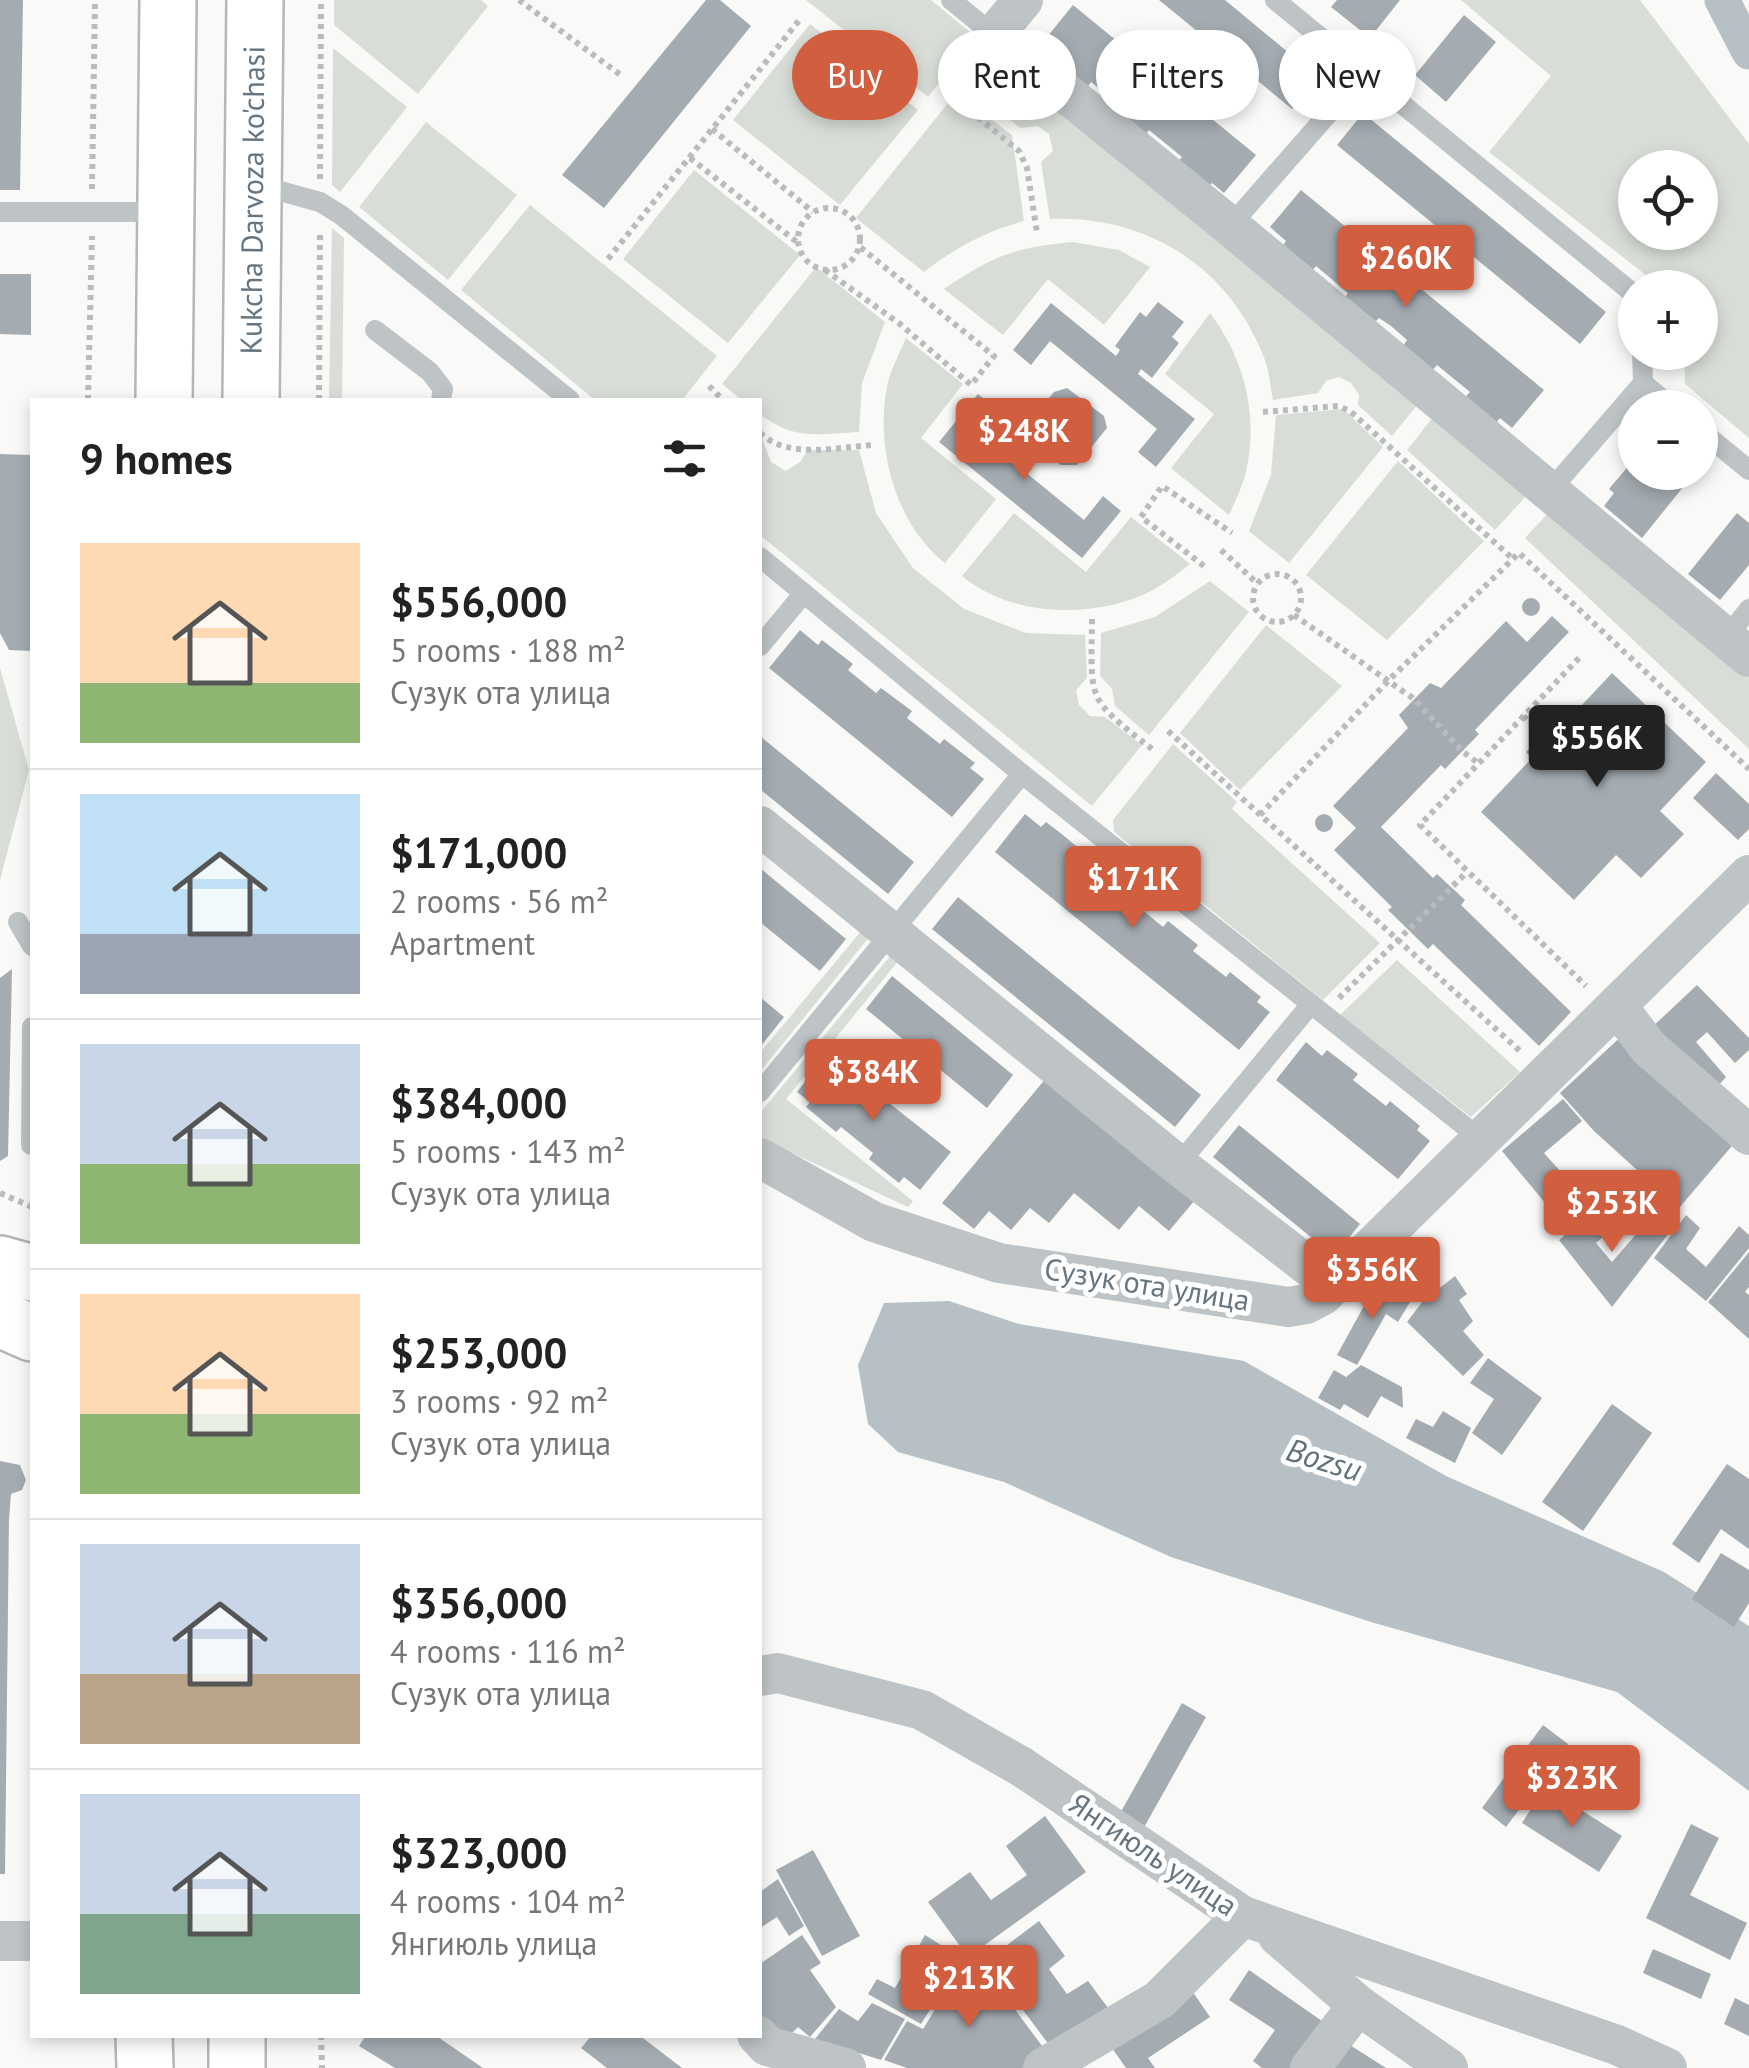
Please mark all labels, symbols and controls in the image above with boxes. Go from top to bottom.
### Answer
chip: Buy [792,30,918,120]
chip: Rent [938,30,1076,120]
chip: Filters [1096,30,1259,120]
chip: New [1279,30,1416,120]
street label: Kukcha Darvoza ko'chasi [230,45,273,355]
map controls [1618,150,1718,490]
button: locate [1618,150,1718,250]
pin: $260K [1336,225,1476,310]
text: $260K [1360,236,1452,278]
button: + [1618,270,1718,370]
button: − [1618,390,1718,490]
pin: $248K [954,398,1094,483]
text: $248K [978,409,1070,451]
text: 9 homes [80,431,233,486]
icon: filters [657,431,712,486]
text: $556,000 [390,574,567,629]
icon: home [160,583,280,703]
text: 5 rooms · 188 m² [390,629,626,671]
text: Сузук ота улица [390,671,611,713]
pin: $556K [1527,705,1667,790]
text: $556K [1551,716,1643,758]
text: $171,000 [390,825,567,880]
icon: home [160,834,280,954]
pin: $171K [1063,846,1203,931]
text: $171K [1087,857,1179,899]
text: 2 rooms · 56 m² [390,880,608,922]
text: Apartment [390,922,535,964]
pin: $384K [803,1039,943,1124]
text: $384K [827,1050,919,1092]
text: $384,000 [390,1075,567,1130]
icon: home [160,1084,280,1204]
text: 5 rooms · 143 m² [390,1130,626,1172]
pin: $253K [1542,1170,1682,1255]
text: Сузук ота улица [390,1172,611,1214]
text: $253K [1566,1181,1658,1223]
pin: $356K [1302,1237,1442,1322]
street label: Сузук ота улица [1042,1248,1253,1319]
text: $356K [1326,1248,1418,1290]
text: $253,000 [390,1325,567,1380]
icon: home [160,1334,280,1454]
text: 3 rooms · 92 m² [390,1380,608,1422]
text: Сузук ота улица [390,1422,611,1464]
water label: Bozsu [1282,1428,1367,1490]
text: $356,000 [390,1575,567,1630]
icon: home [160,1584,280,1704]
text: 4 rooms · 116 m² [390,1630,626,1672]
text: Сузук ота улица [390,1672,611,1714]
pin: $323K [1502,1745,1642,1830]
text: $323K [1526,1756,1618,1798]
street label: Янгиюль улица [1062,1783,1245,1924]
text: $323,000 [390,1825,567,1880]
icon: home [160,1834,280,1954]
text: 4 rooms · 104 m² [390,1880,626,1922]
text: Янгиюль улица [390,1922,597,1964]
pin: $213K [899,1945,1039,2030]
text: $213K [923,1956,1015,1998]

